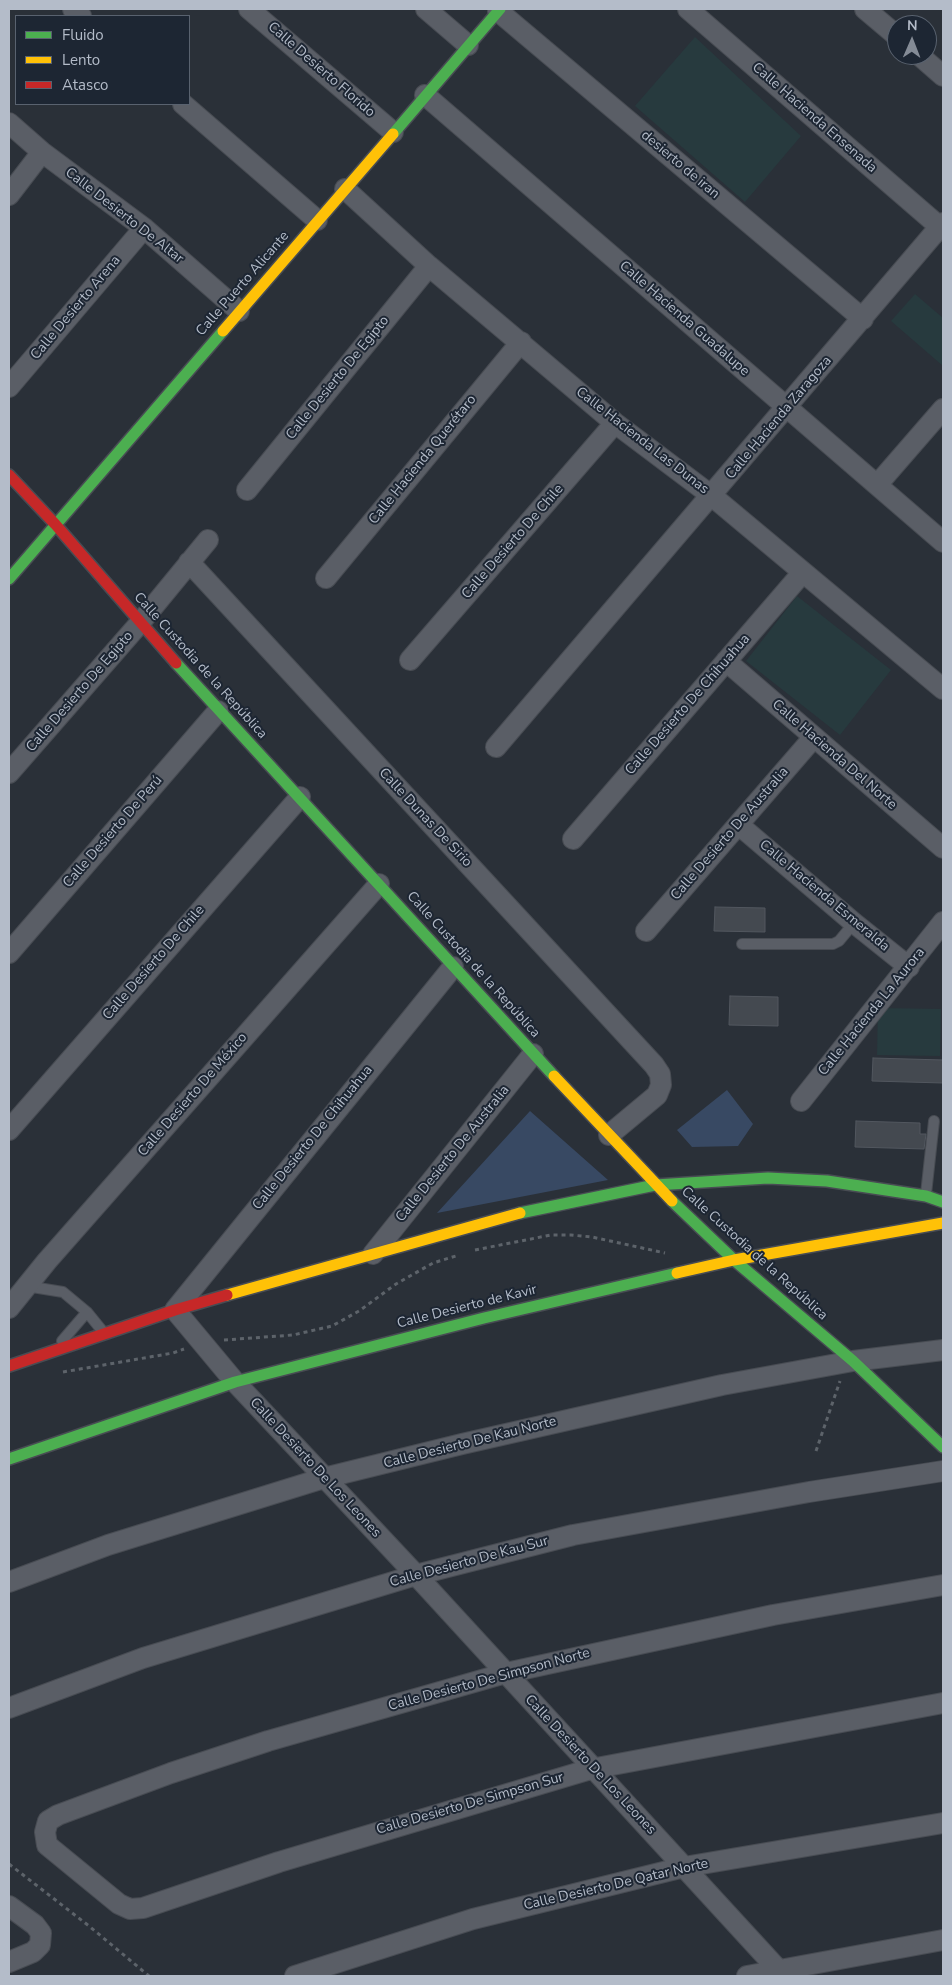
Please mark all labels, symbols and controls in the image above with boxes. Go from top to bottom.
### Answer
legend [15,15,190,105]
north arrow [887,15,937,65]
text: N [907,16,918,35]
street label: Calle Desierto Florido [264,19,378,121]
text: Fluido [62,25,104,45]
text: Lento [62,50,100,70]
street label: Calle Hacienda Ensenada [748,59,880,177]
text: Atasco [62,75,108,95]
street label: desierto de iran [637,127,723,203]
street label: Calle Desierto De Altar [61,165,187,267]
street label: Calle Puerto Alicante [193,228,293,340]
street label: Calle Desierto Arena [28,253,124,363]
street label: Calle Hacienda Guadalupe [616,258,752,380]
street label: Calle Desierto De Egipto [283,313,393,443]
street label: Calle Hacienda Zaragoza [722,353,836,483]
street label: Calle Hacienda Las Dunas [572,384,712,498]
street label: Calle Hacienda Querétaro [366,392,480,528]
street label: Calle Desierto De Chile [459,481,567,603]
street label: Calle Custodia de la República [130,589,270,743]
street label: Calle Desierto De Egipto [23,628,137,756]
street label: Calle Desierto De Chihuahua [622,631,754,779]
street label: Calle Hacienda Del Norte [768,696,900,814]
street label: Calle Desierto De Australia [668,764,792,904]
street label: Calle Dunas De Sirio [375,765,475,871]
street label: Calle Desierto De Perú [60,773,166,891]
street label: Calle Hacienda Esmeralda [756,837,892,955]
street label: Calle Custodia de la República [403,888,543,1042]
street label: Calle Desierto De Chile [100,902,208,1024]
street label: Calle Hacienda La Aurora [815,945,929,1079]
street label: Calle Desierto De México [135,1030,251,1160]
street label: Calle Desierto De Chihuahua [249,1062,377,1214]
street label: Calle Desierto De Australia [393,1082,513,1226]
street label: Calle Custodia de la República [677,1184,831,1324]
street label: Calle Desierto de Kavir [395,1281,539,1333]
street label: Calle Desierto De Los Leones [246,1395,384,1541]
street label: Calle Desierto De Kau Norte [382,1413,558,1473]
street label: Calle Desierto De Kau Sur [388,1533,550,1591]
street label: Calle Desierto De Simpson Norte [386,1645,592,1715]
street label: Calle Desierto De Los Leones [521,1692,659,1838]
street label: Calle Desierto De Simpson Sur [375,1769,565,1839]
street label: Calle Desierto De Qatar Norte [522,1856,710,1914]

